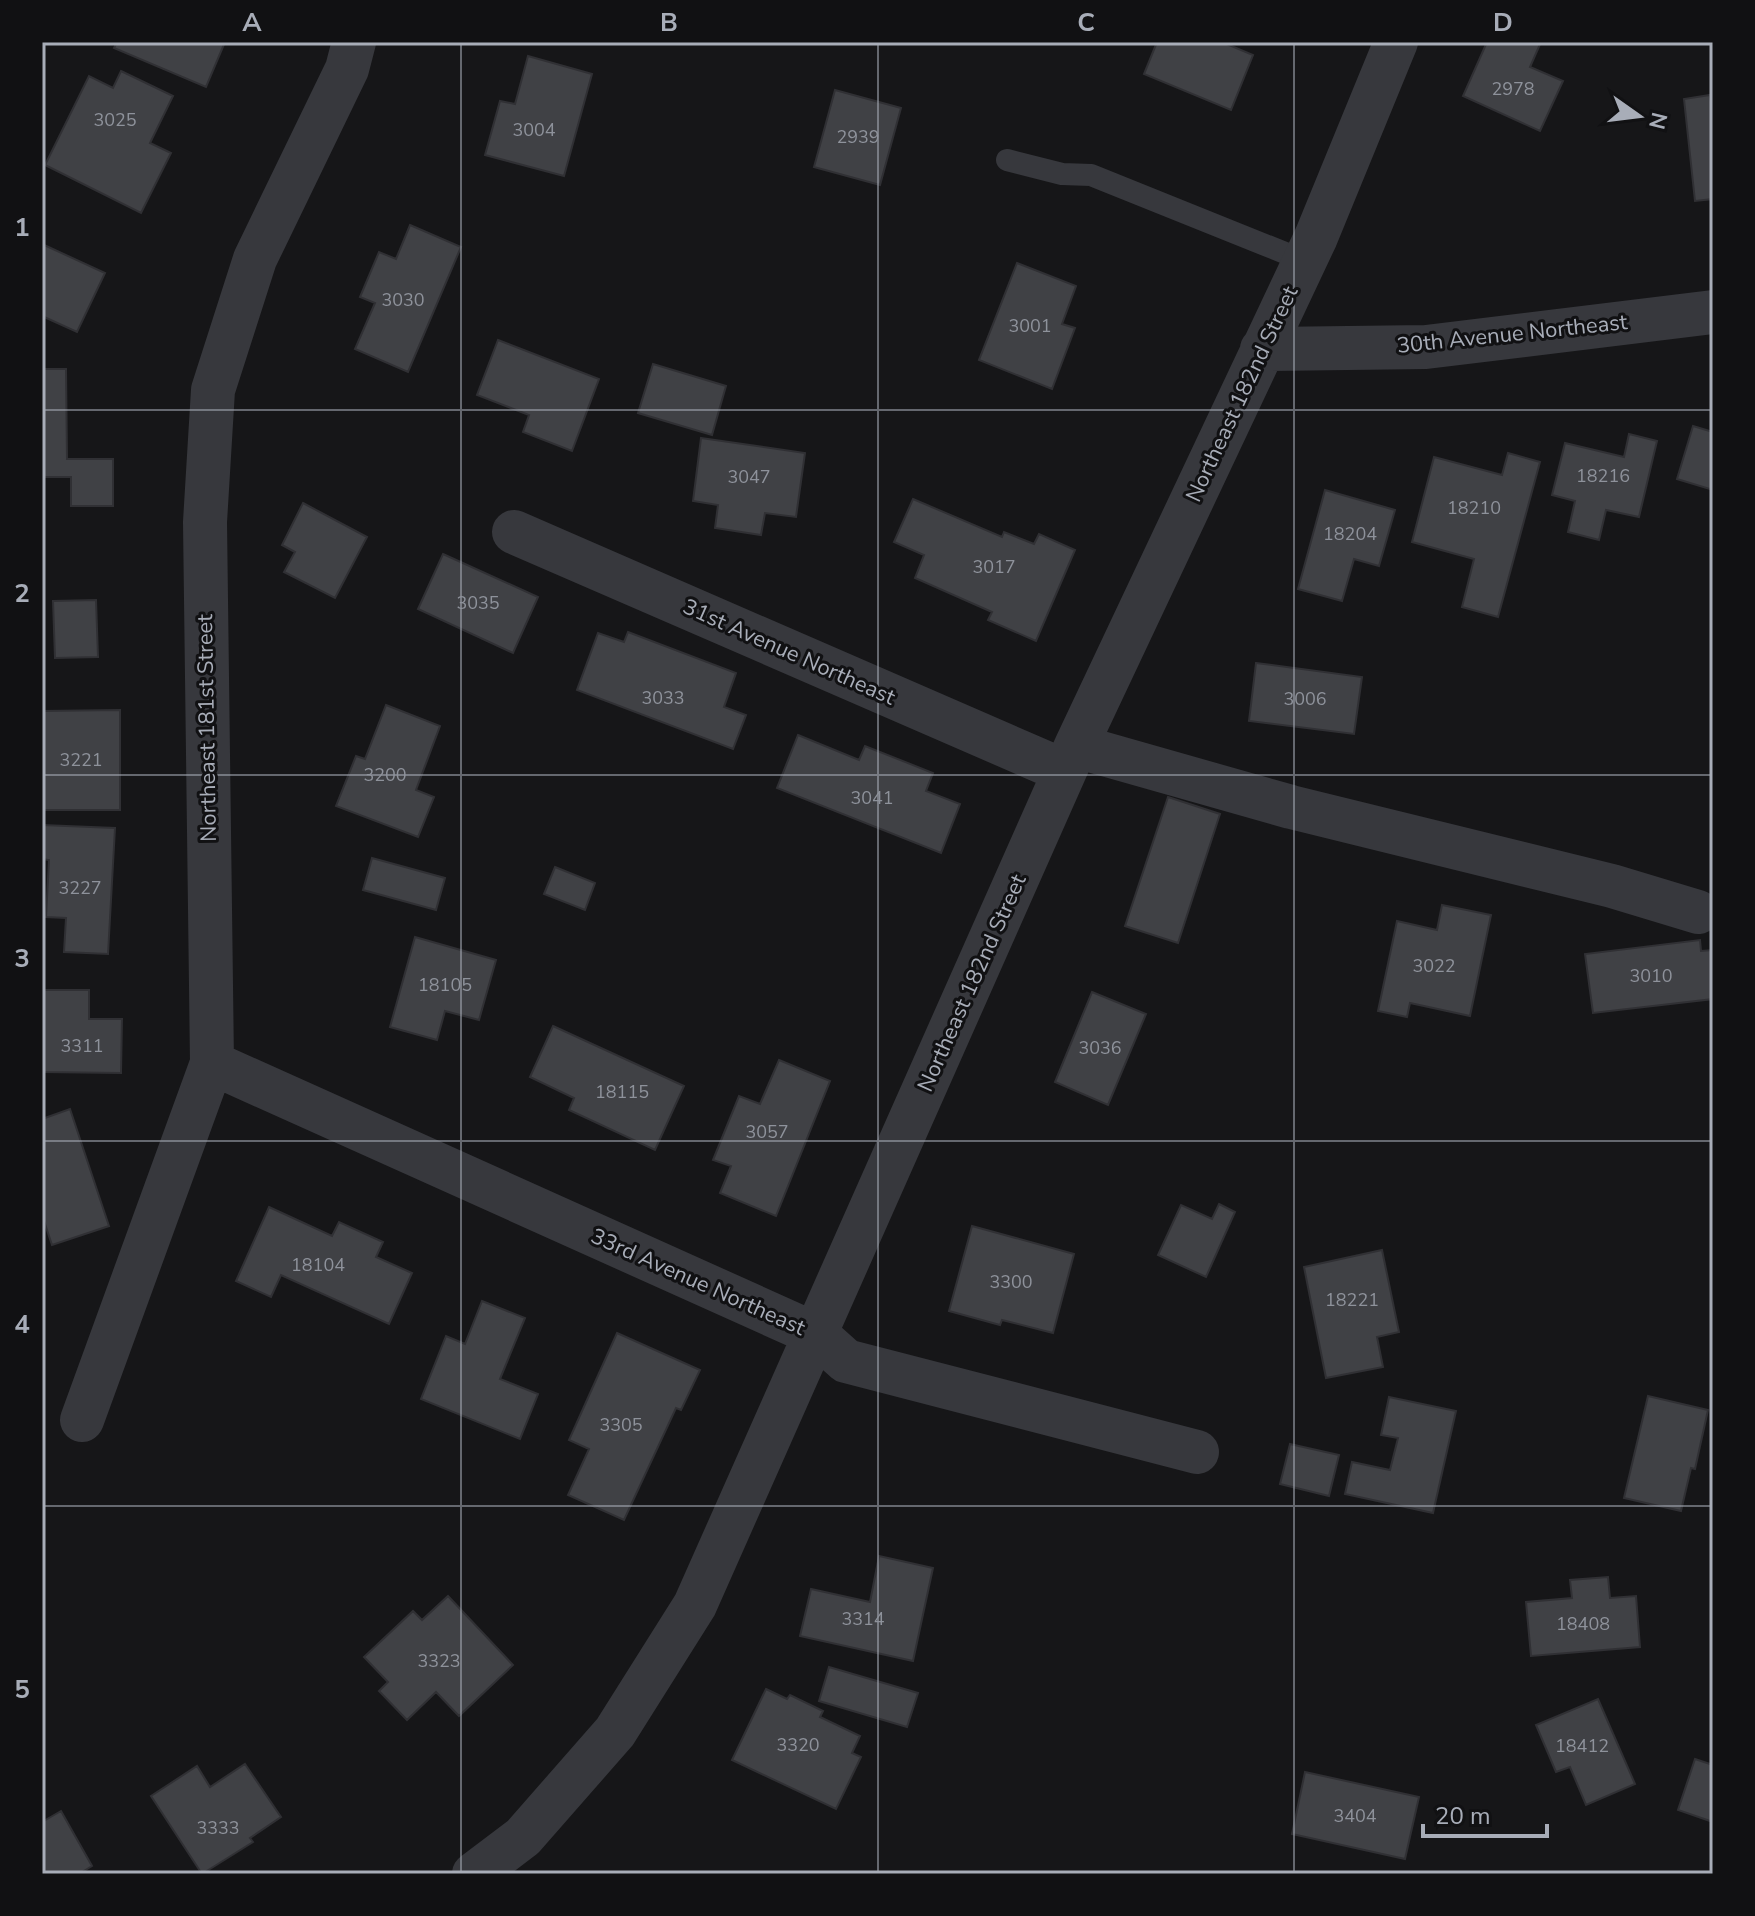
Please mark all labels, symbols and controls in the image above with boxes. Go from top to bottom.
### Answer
text: A [242,5,262,40]
text: B [660,5,678,40]
text: C [1077,5,1095,40]
text: D [1493,5,1513,40]
north arrow [1599,76,1679,156]
house number: 2978 [1491,77,1535,101]
house number: 3025 [93,108,137,132]
text: N [1641,109,1674,132]
house number: 3004 [512,118,556,142]
house number: 2939 [836,125,880,149]
text: 1 [14,210,30,245]
street label: Northeast 182nd Street [1179,281,1305,507]
house number: 3030 [381,288,425,312]
street label: 30th Avenue Northeast [1395,307,1629,361]
house number: 3001 [1008,314,1052,338]
house number: 18216 [1576,464,1630,488]
house number: 3047 [727,465,771,489]
house number: 18210 [1447,496,1501,520]
house number: 18204 [1323,522,1377,546]
house number: 3017 [972,555,1016,579]
text: 2 [14,576,30,611]
house number: 3035 [456,591,500,615]
street label: 31st Avenue Northeast [678,592,900,712]
street label: Northeast 181st Street [190,614,224,842]
house number: 3033 [641,686,685,710]
house number: 3006 [1283,687,1327,711]
house number: 3221 [59,748,103,772]
house number: 3200 [363,763,407,787]
house number: 3041 [850,786,894,810]
street label: Northeast 182nd Street [911,869,1034,1096]
house number: 3227 [58,876,102,900]
text: 3 [14,941,30,976]
house number: 3022 [1412,954,1456,978]
house number: 3010 [1629,964,1673,988]
house number: 18105 [418,973,472,997]
house number: 3311 [60,1034,104,1058]
house number: 3036 [1078,1036,1122,1060]
house number: 18115 [595,1080,649,1104]
house number: 3057 [745,1120,789,1144]
street label: 33rd Avenue Northeast [586,1221,810,1343]
house number: 18104 [291,1253,345,1277]
house number: 3300 [989,1270,1033,1294]
house number: 18221 [1325,1288,1379,1312]
text: 4 [14,1307,30,1342]
house number: 3305 [599,1413,643,1437]
house number: 3314 [841,1607,885,1631]
house number: 18408 [1556,1612,1610,1636]
house number: 3323 [417,1649,461,1673]
text: 5 [14,1672,30,1707]
house number: 3320 [776,1733,820,1757]
house number: 18412 [1555,1734,1609,1758]
scale bar [1423,1788,1547,1838]
text: 20 m [1435,1800,1491,1832]
house number: 3404 [1333,1804,1377,1828]
house number: 3333 [196,1816,240,1840]

